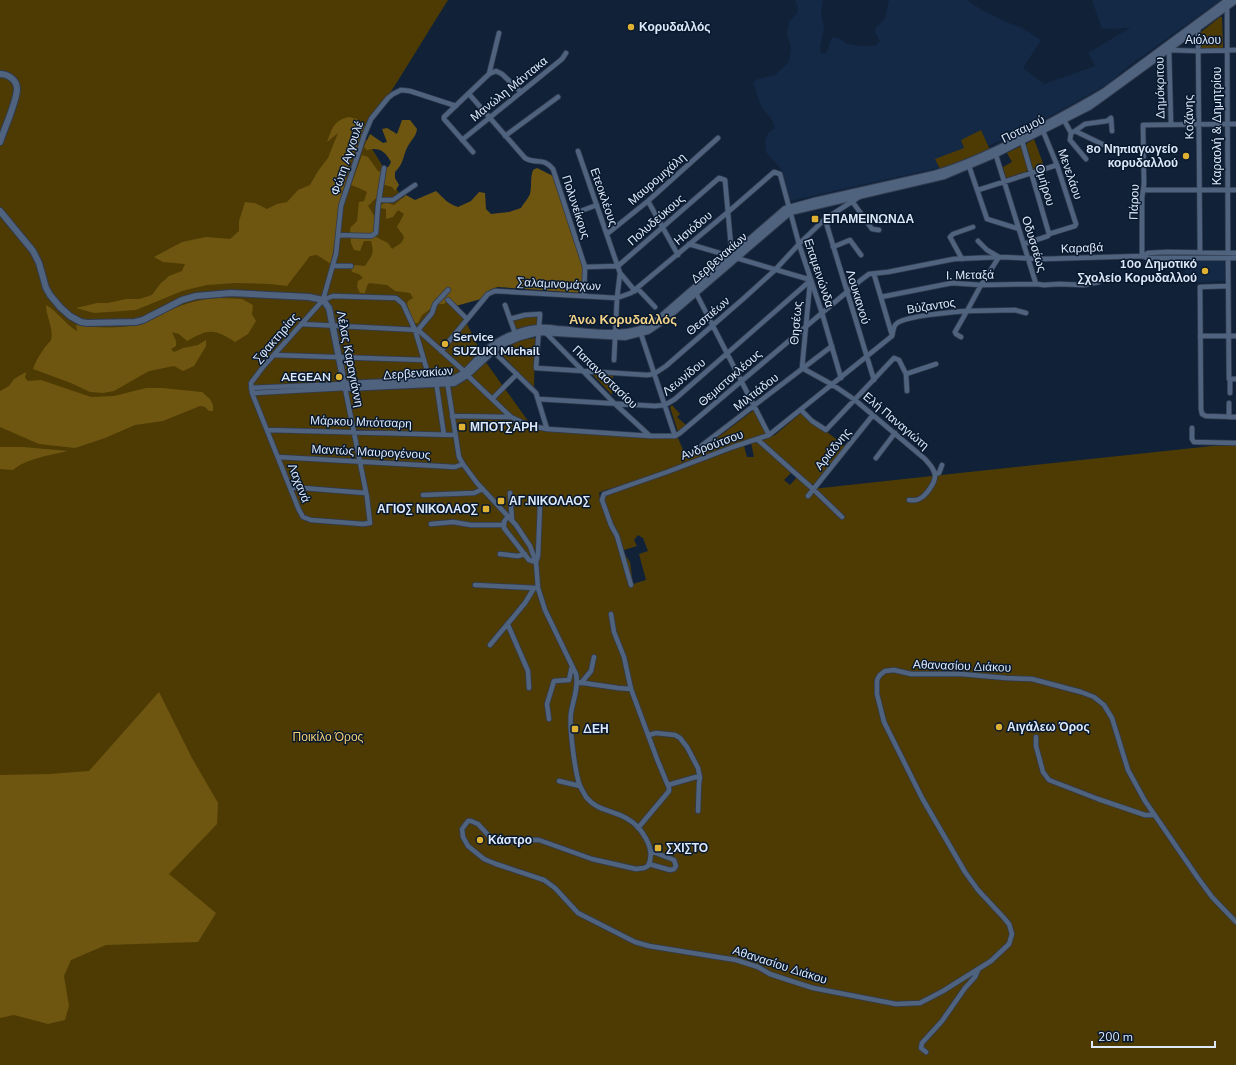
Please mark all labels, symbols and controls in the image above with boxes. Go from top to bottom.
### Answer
place label: Κορυδαλλός [639,19,711,35]
marker: Κορυδαλλός [626,22,636,32]
street label: Αιόλου [1185,32,1221,48]
street label: Μανώλη Μάντακα [467,53,551,125]
street label: Δημόκριτου [1151,57,1169,119]
street label: Καραολή & Δημητρίου [1209,67,1225,185]
street label: Κοζάνης [1181,94,1197,139]
street label: Ποταμού [999,111,1047,147]
street label: Φώτη Αγγουλέ [327,118,367,197]
place label: 8ο Νηπιαγωγείο κορυδαλλού [1086,141,1178,171]
street label: Μενελάου [1054,146,1086,202]
street label: Μαυρομιχάλη [625,149,689,209]
marker: 8ο Νηπιαγωγείο κορυδαλλού [1181,151,1191,161]
street label: Ομήρου [1031,162,1059,208]
street label: Ετεοκλέους [586,165,622,229]
street label: Πολυνείκους [558,173,594,241]
street label: Πάρου [1125,184,1143,220]
street label: Πολυδεύκους [624,191,688,249]
street label: Ησιόδου [670,207,716,249]
place label: ΕΠΑΜΕΙΝΩΝΔΑ [823,211,915,227]
marker: ΕΠΑΜΕΙΝΩΝΔΑ [810,214,820,224]
street label: Οδυσσέως [1018,214,1050,274]
street label: Δερβενακίων [687,229,751,287]
street label: Επαμεινώνδα [800,236,838,310]
street label: Καραβά [1061,239,1104,257]
place label: 10ο Δημοτικό Σχολείο Κορυδαλλού [1077,256,1197,286]
marker: 10ο Δημοτικό Σχολείο Κορυδαλλού [1200,266,1210,276]
street label: Ι. Μεταξά [946,267,994,283]
street label: Λουκιανού [842,268,874,326]
street label: Σαλαμινομάχων [517,274,601,294]
street label: Θεσπιέων [683,293,733,339]
street label: Βύζαντος [906,294,957,318]
street label: Θησέως [786,300,806,346]
street label: Σφακτηρίας [250,309,302,366]
street label: Λέλας Καραγιάννη [333,309,367,409]
district label: Άνω Κορυδαλλός [569,311,677,329]
place label: Service SUZUKI Michail [453,329,540,359]
marker: Service SUZUKI Michail [440,339,450,349]
street label: Παπαναστασίου [569,342,641,412]
street label: Θεμιστοκλέους [695,346,765,410]
street label: Λεωνίδου [659,355,709,399]
street label: Δερβενακίων [382,363,454,383]
place label: AEGEAN [281,369,331,385]
street label: Μιλτιάδου [730,369,782,415]
marker: AEGEAN [334,372,344,382]
street label: Ελή Παναγιώτη [860,389,932,453]
street label: Μάρκου Μπότσαρη [310,412,412,432]
place label: ΜΠΟΤΣΑΡΗ [470,419,538,435]
marker: ΜΠΟΤΣΑΡΗ [457,422,467,432]
street label: Αριάδνης [811,425,855,473]
street label: Ανδρούτσου [678,426,746,464]
street label: Μαντώς Μαυρογένους [311,441,431,463]
street label: Λαχανά [284,461,314,505]
place label: ΑΓ.ΝΙΚΟΛΑΟΣ [509,493,590,509]
marker: ΑΓ.ΝΙΚΟΛΑΟΣ [496,496,506,506]
place label: ΑΓΙΟΣ ΝΙΚΟΛΑΟΣ [377,501,478,517]
marker: ΑΓΙΟΣ ΝΙΚΟΛΑΟΣ [481,504,491,514]
street label: Αθανασίου Διάκου [913,656,1011,676]
place label: Αιγάλεω Όρος [1007,719,1090,735]
place label: ΔΕΗ [583,721,609,737]
marker: Αιγάλεω Όρος [994,722,1004,732]
marker: ΔΕΗ [570,724,580,734]
park label: Ποικίλο Όρος [293,729,364,745]
place label: Κάστρο [488,832,532,848]
marker: Κάστρο [475,835,485,845]
place label: ΣΧΙΣΤΟ [666,840,708,856]
marker: ΣΧΙΣΤΟ [653,843,663,853]
street label: Αθανασίου Διάκου [731,942,829,988]
scale bar [1092,1023,1215,1049]
text: 200 m [1098,1029,1133,1045]

